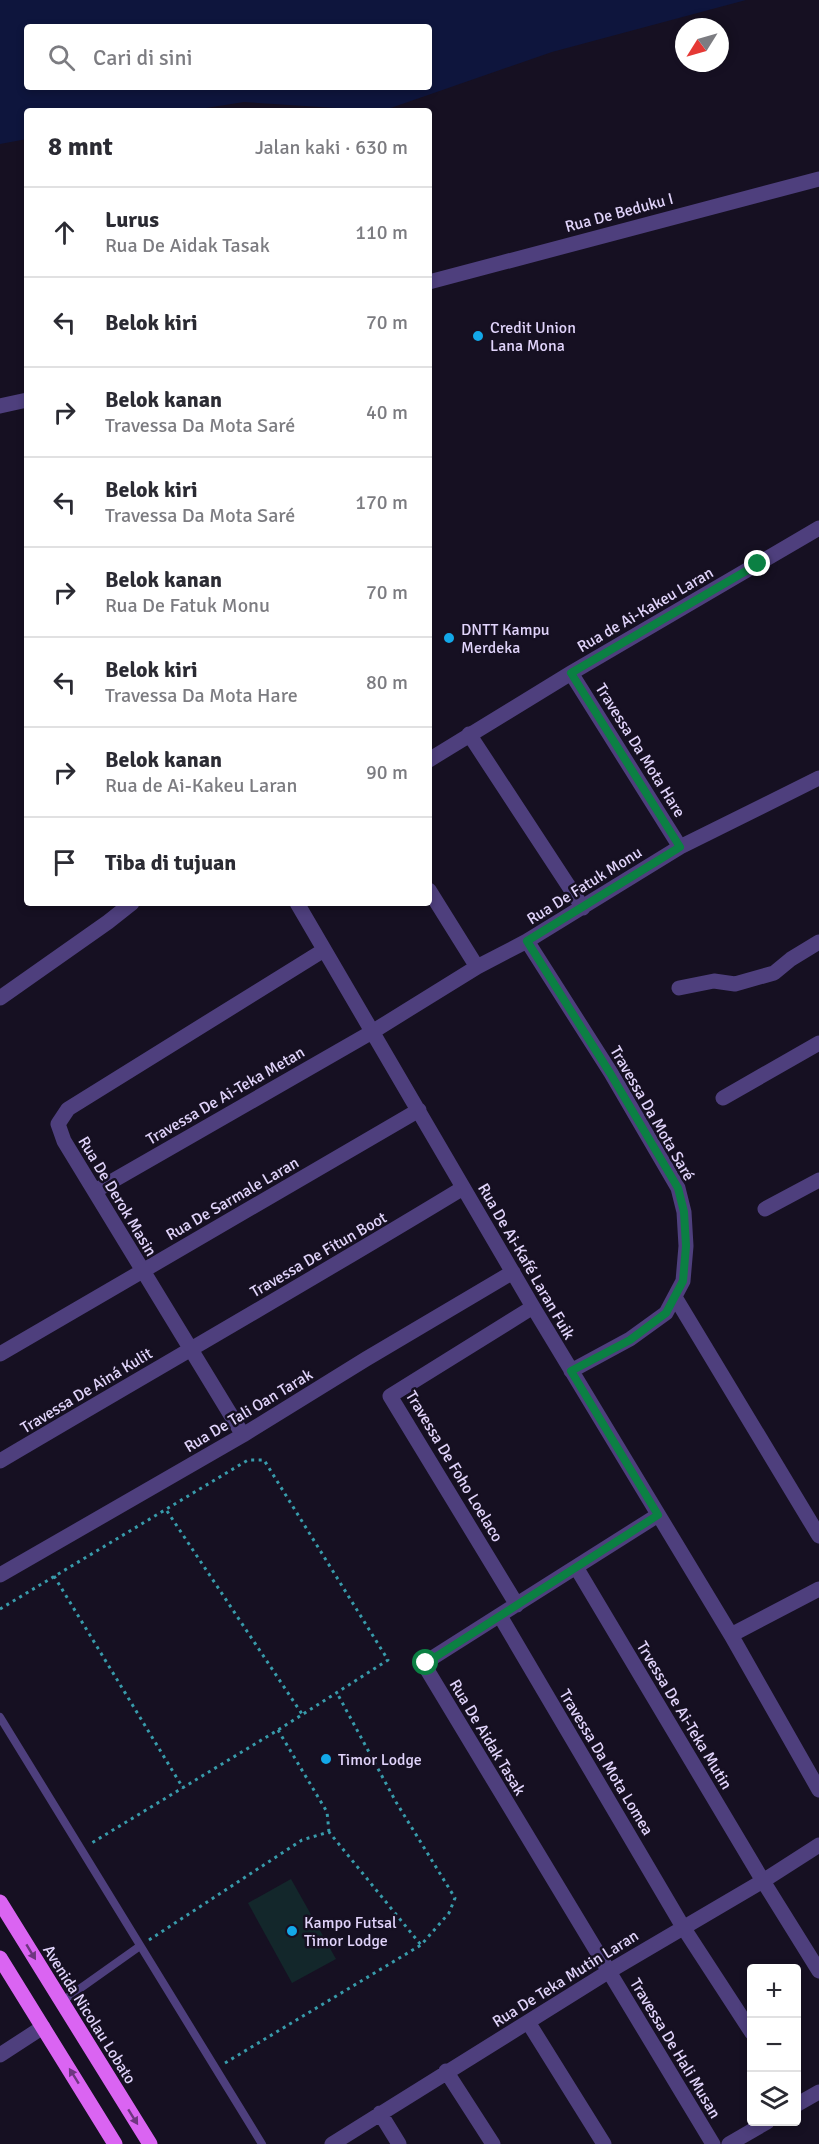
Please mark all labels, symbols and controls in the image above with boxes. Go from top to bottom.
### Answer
north arrow [675,18,729,72]
search box [24,24,432,90]
icon: search [45,41,78,74]
text: Cari di sini [93,44,193,71]
text: 8 mnt [48,131,113,163]
text: Jalan kaki · 630 m [255,135,408,160]
street label: Rua De Beduku I [563,189,676,237]
text: Lurus [105,206,159,233]
icon: ahead [48,216,81,249]
text: 110 m [355,220,408,245]
text: Rua De Aidak Tasak [105,233,270,258]
icon: left [48,306,81,339]
text: Belok kiri [105,309,198,336]
text: 70 m [366,310,408,335]
place label: Credit Union Lana Mona [490,318,576,356]
marker: Credit Union Lana Mona [471,329,485,343]
text: Belok kanan [105,386,222,413]
icon: right [48,396,81,429]
text: 40 m [366,400,408,425]
text: Travessa Da Mota Saré [105,413,295,438]
text: Belok kiri [105,476,198,503]
icon: left [48,486,81,519]
text: 170 m [355,490,408,515]
text: Travessa Da Mota Saré [105,503,295,528]
route end [744,550,770,576]
street label: Rua de Ai-Kakeu Laran [574,563,717,657]
text: Belok kanan [105,566,222,593]
icon: right [48,576,81,609]
text: 70 m [366,580,408,605]
text: Rua De Fatuk Monu [105,593,270,618]
place label: DNTT Kampu Merdeka [461,620,550,658]
marker: DNTT Kampu Merdeka [442,631,456,645]
text: Belok kiri [105,656,198,683]
icon: left [48,666,81,699]
text: 80 m [366,670,408,695]
street label: Travessa Da Mota Hare [591,680,689,821]
text: Travessa Da Mota Hare [105,683,298,708]
text: Belok kanan [105,746,222,773]
icon: right [48,756,81,789]
text: 90 m [366,760,408,785]
text: Rua de Ai-Kakeu Laran [105,773,297,798]
street label: Rua De Fatuk Monu [523,842,646,929]
icon: arrive [48,846,81,879]
text: Tiba di tujuan [105,849,236,876]
street label: Travessa De Ai-Teka Metan [143,1042,308,1149]
street label: Travessa Da Mota Saré [605,1043,699,1184]
street label: Rua De Derok Masin [73,1133,161,1260]
street label: Rua De Sarmale Laran [162,1153,303,1245]
street label: Rua De Ai-Kafé Laran Fuik [473,1180,579,1343]
street label: Travessa De Fitun Boot [247,1207,391,1302]
street label: Travessa De Ainá Kulit [17,1343,156,1438]
street label: Rua De Tali Oan Tarak [181,1365,316,1457]
street label: Travessa De Foho Loelaco [401,1387,507,1546]
street label: Trvessa De Ai-Teka Mutin [632,1638,736,1793]
route start [412,1649,438,1675]
street label: Rua De Aidak Tasak [445,1676,530,1799]
street label: Travessa Da Mota Lomea [555,1686,658,1839]
place label: Timor Lodge [338,1750,422,1770]
marker: Timor Lodge [319,1752,333,1766]
place label: Kampo Futsal Timor Lodge [304,1913,397,1951]
marker: Kampo Futsal Timor Lodge [285,1924,299,1938]
street label: Rua De Teka Mutin Laran [489,1926,642,2032]
street label: Avenida Nicolau Lobato [38,1941,140,2088]
one-way arrow [25,1944,36,1960]
map controls [747,1964,801,2126]
button: + [747,1964,801,2018]
street label: Travessa De Hali Musan [625,1975,725,2122]
button: − [747,2018,801,2072]
one-way arrow [68,2068,79,2084]
button: layers [747,2072,801,2126]
one-way arrow [128,2109,139,2125]

